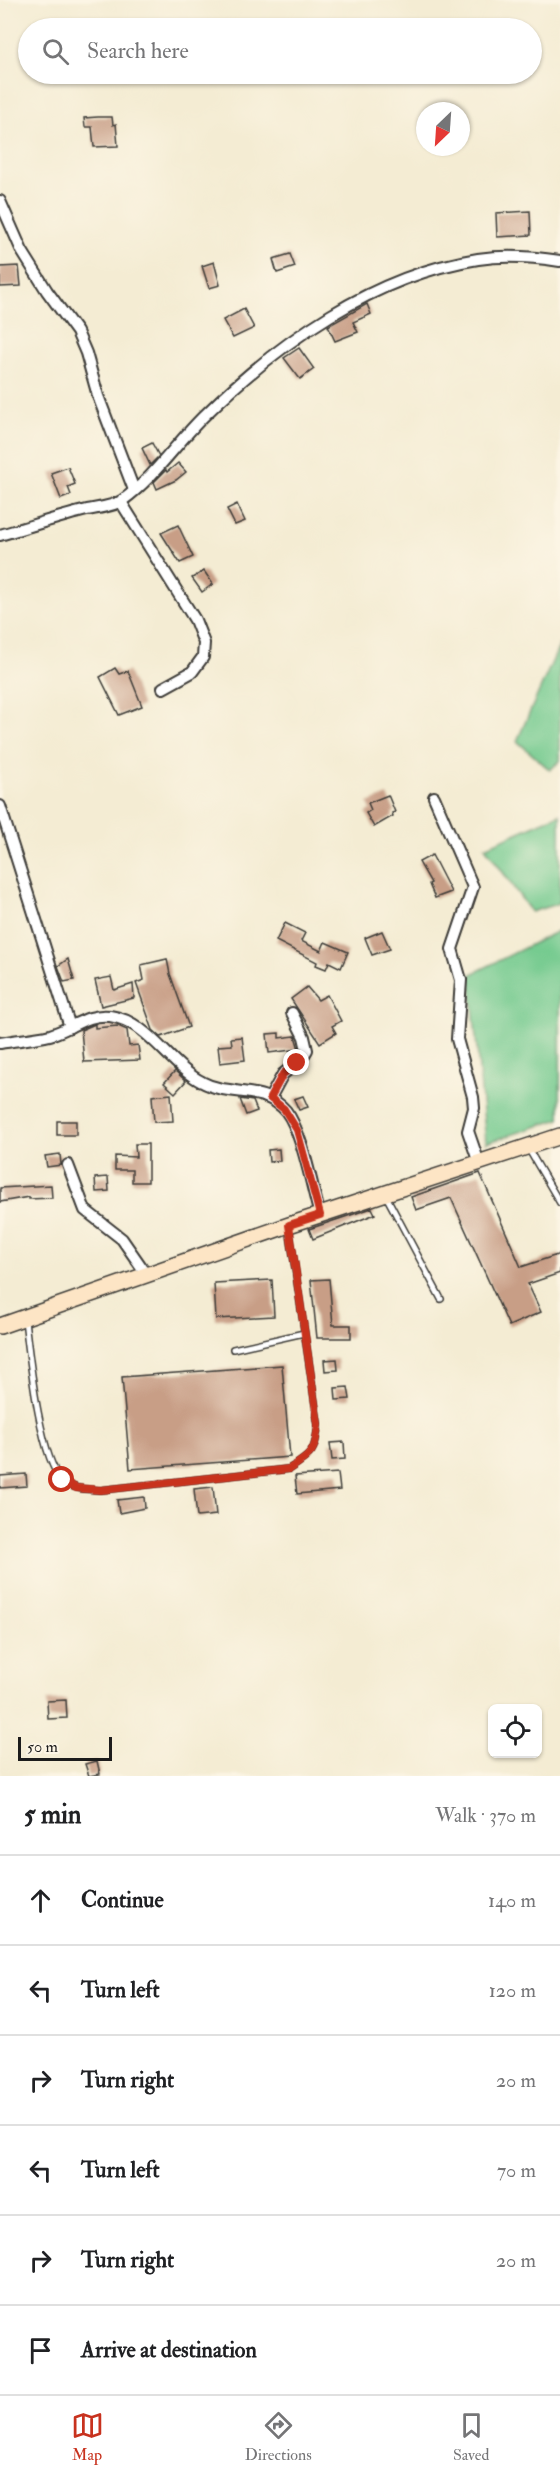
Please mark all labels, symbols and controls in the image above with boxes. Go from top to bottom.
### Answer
search box [18,18,542,84]
icon: search [39,35,72,68]
text: Search here [87,37,189,65]
north arrow [416,102,470,156]
route end [283,1049,309,1075]
route start [48,1466,74,1492]
map controls [488,1704,542,1758]
button: locate [488,1704,542,1758]
scale bar [18,1734,112,1762]
text: 50 m [27,1737,58,1757]
text: 5 min [24,1799,81,1831]
text: Walk · 370 m [435,1803,536,1828]
icon: ahead [24,1884,57,1917]
text: Continue [81,1886,164,1914]
text: 140 m [488,1888,536,1913]
icon: left [24,1974,57,2007]
text: Turn left [81,1976,160,2004]
text: 120 m [489,1978,536,2003]
icon: right [24,2064,57,2097]
text: Turn right [81,2066,174,2094]
text: 20 m [496,2068,536,2093]
icon: left [24,2154,57,2187]
text: Turn left [81,2156,160,2184]
text: 70 m [497,2158,536,2183]
icon: right [24,2244,57,2277]
text: Turn right [81,2246,174,2274]
text: 20 m [496,2248,536,2273]
icon: arrive [24,2334,57,2367]
text: Arrive at destination [81,2336,257,2364]
tab: Map [71,2409,104,2465]
tab: Directions [245,2409,312,2465]
tab: Saved [453,2409,489,2465]

